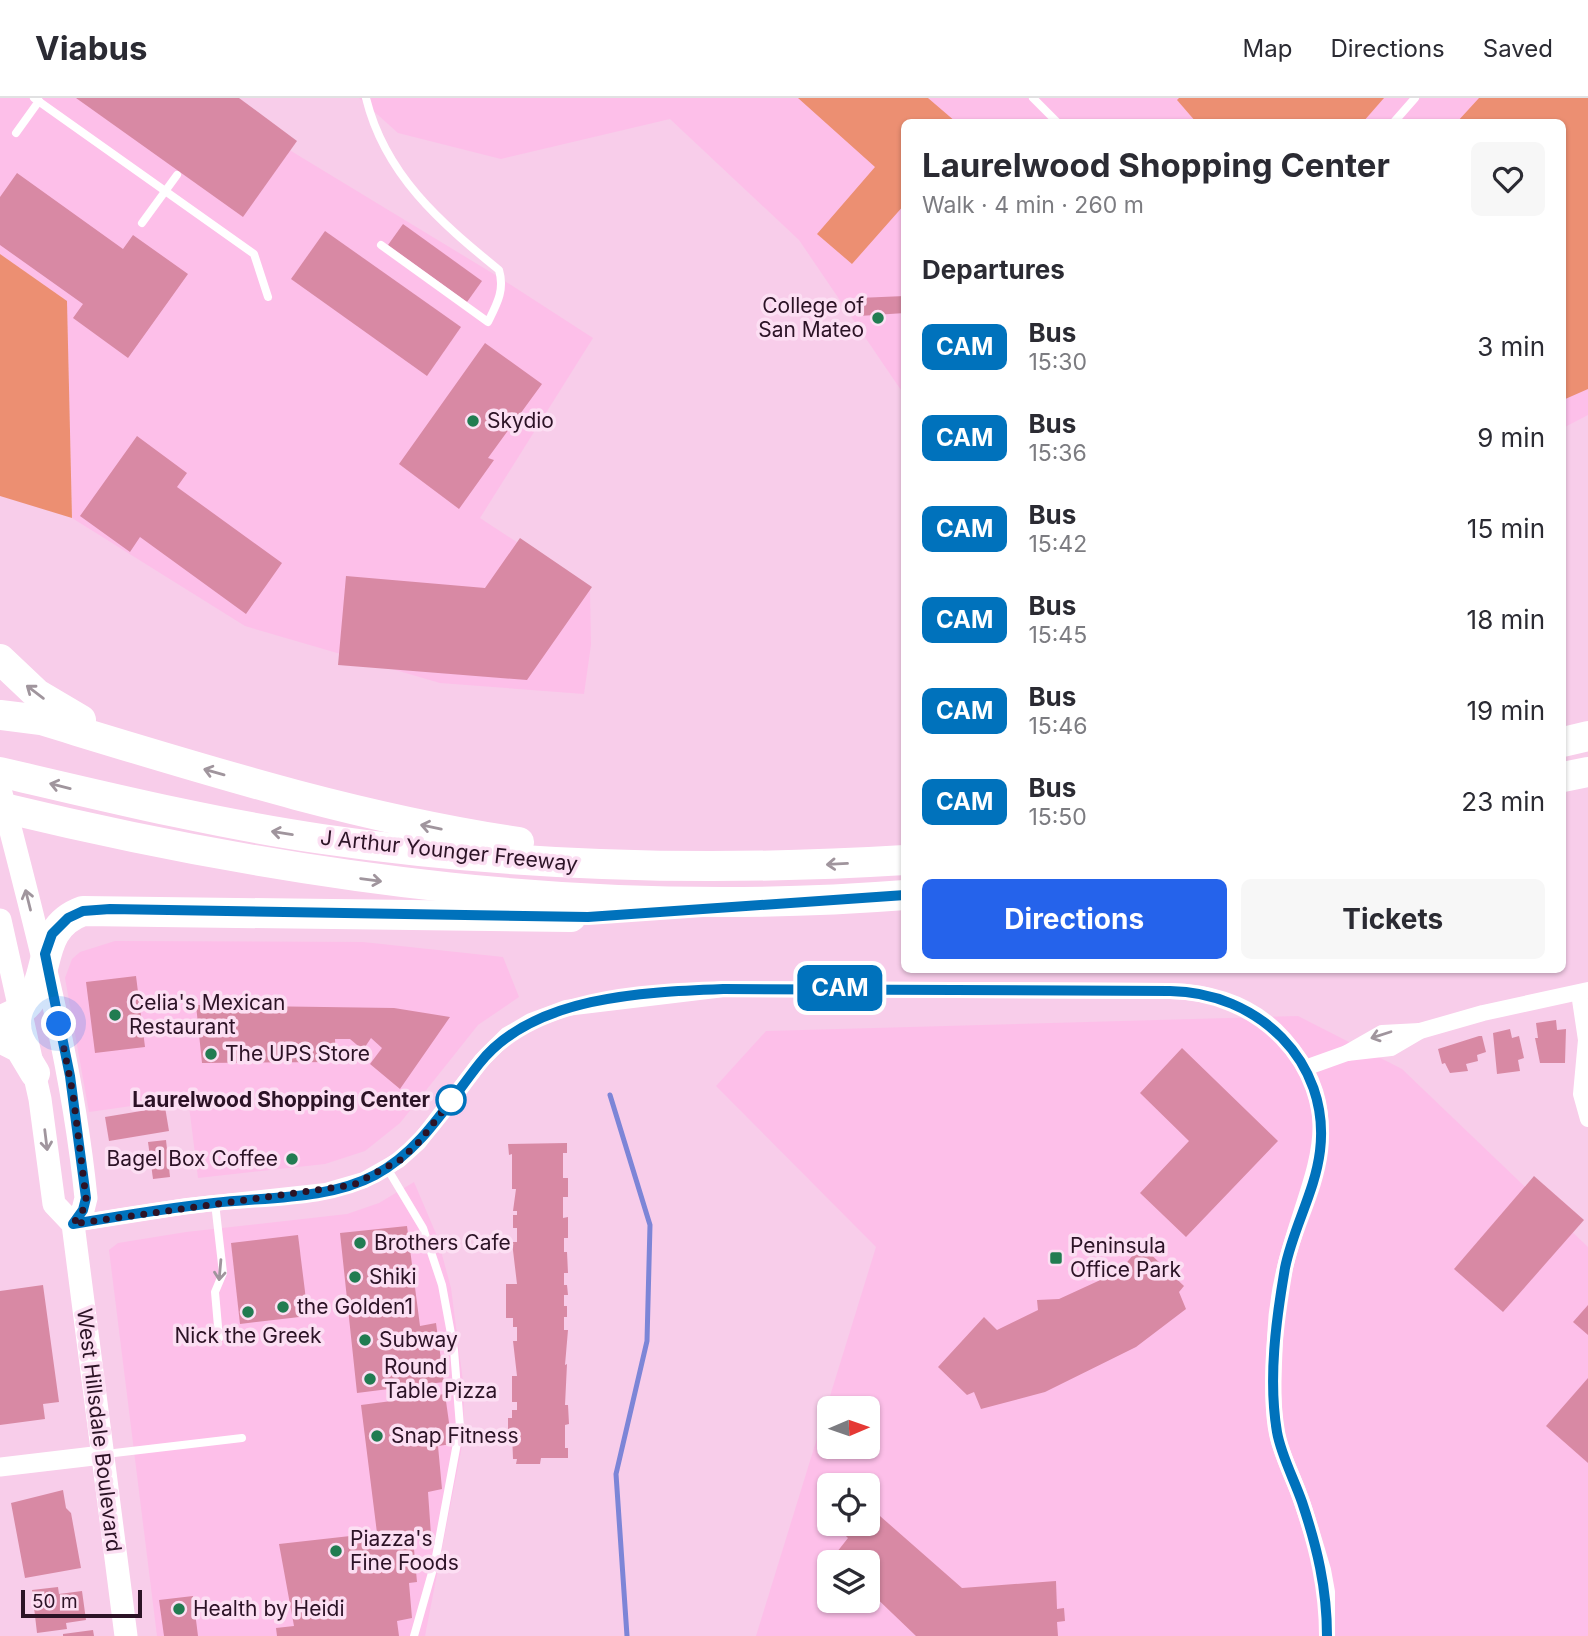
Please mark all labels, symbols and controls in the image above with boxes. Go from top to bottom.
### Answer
text: Viabus [35,28,148,68]
text: Map [1243,34,1292,63]
text: Directions [1330,34,1445,63]
text: Saved [1483,34,1553,63]
button: heart [1471,142,1545,216]
text: Laurelwood Shopping Center [922,145,1390,185]
text: Walk · 4 min · 260 m [922,191,1144,219]
text: Departures [922,254,1065,285]
place label: College of San Mateo [758,293,864,342]
marker: College of San Mateo [870,310,886,326]
text: Bus [1028,317,1076,348]
text: 3 min [1477,331,1545,362]
text: CAM [936,332,993,361]
text: 15:30 [1028,348,1087,376]
place label: Skydio [487,408,554,433]
text: Bus [1028,408,1076,439]
marker: Skydio [465,413,481,429]
text: 9 min [1477,422,1545,453]
text: CAM [936,423,993,452]
text: 15:36 [1028,439,1087,467]
text: Bus [1028,499,1076,530]
text: 15 min [1467,513,1545,544]
text: CAM [936,514,993,543]
text: 15:42 [1028,530,1087,558]
text: Bus [1028,590,1076,621]
text: 18 min [1467,604,1545,635]
text: CAM [936,605,993,634]
text: 15:45 [1028,621,1087,649]
text: Bus [1028,681,1076,712]
one-way arrow [26,684,45,699]
text: 19 min [1467,695,1545,726]
text: CAM [936,696,993,725]
text: 15:46 [1028,712,1087,740]
one-way arrow [203,764,225,777]
text: Bus [1028,772,1076,803]
one-way arrow [49,779,71,792]
text: 23 min [1461,786,1545,817]
text: CAM [936,787,993,816]
text: 15:50 [1028,803,1087,831]
one-way arrow [420,819,443,833]
street label: J Arthur Younger Freeway [319,825,579,876]
one-way arrow [271,826,294,839]
one-way arrow [825,858,848,871]
one-way arrow [359,874,382,887]
button: Directions [922,879,1227,959]
button: Tickets [1241,879,1545,959]
one-way arrow [21,889,34,912]
line badge: CAM [800,965,880,1011]
text: CAM [811,973,869,1002]
place label: Celia's Mexican Restaurant [129,990,286,1039]
your location [41,1006,76,1041]
marker: Celia's Mexican Restaurant [107,1007,123,1023]
one-way arrow [1371,1030,1393,1042]
place label: The UPS Store [225,1041,370,1066]
marker: The UPS Store [203,1046,219,1062]
marker: Laurelwood Shopping Center [436,1085,466,1115]
place label: Laurelwood Shopping Center [132,1087,430,1112]
one-way arrow [39,1128,52,1151]
place label: Bagel Box Coffee [107,1146,278,1171]
marker: Bagel Box Coffee [284,1151,300,1167]
place label: Brothers Cafe [374,1230,511,1255]
place label: Peninsula Office Park [1070,1233,1181,1282]
marker: Brothers Cafe [352,1235,368,1251]
marker: Peninsula Office Park [1048,1250,1064,1266]
one-way arrow [213,1258,226,1281]
place label: Shiki [369,1264,417,1289]
marker: Shiki [347,1269,363,1285]
place label: the Golden1 [297,1294,413,1319]
marker: the Golden1 [275,1299,291,1315]
marker: Nick the Greek [240,1304,256,1320]
street label: West Hillsdale Boulevard [72,1307,127,1553]
place label: Nick the Greek [174,1323,322,1348]
place label: Subway [379,1327,458,1352]
marker: Subway [357,1332,373,1348]
place label: Round Table Pizza [384,1354,497,1403]
marker: Round Table Pizza [362,1371,378,1387]
north arrow [817,1396,880,1460]
map controls [817,1396,880,1613]
place label: Snap Fitness [391,1423,519,1448]
marker: Snap Fitness [369,1428,385,1444]
button: locate [817,1473,880,1536]
place label: Piazza's Fine Foods [350,1526,459,1575]
marker: Piazza's Fine Foods [328,1543,344,1559]
button: layers [817,1550,880,1613]
scale bar [21,1587,142,1619]
text: 50 m [32,1590,78,1613]
place label: Health by Heidi [193,1596,344,1621]
marker: Health by Heidi [171,1601,187,1617]

